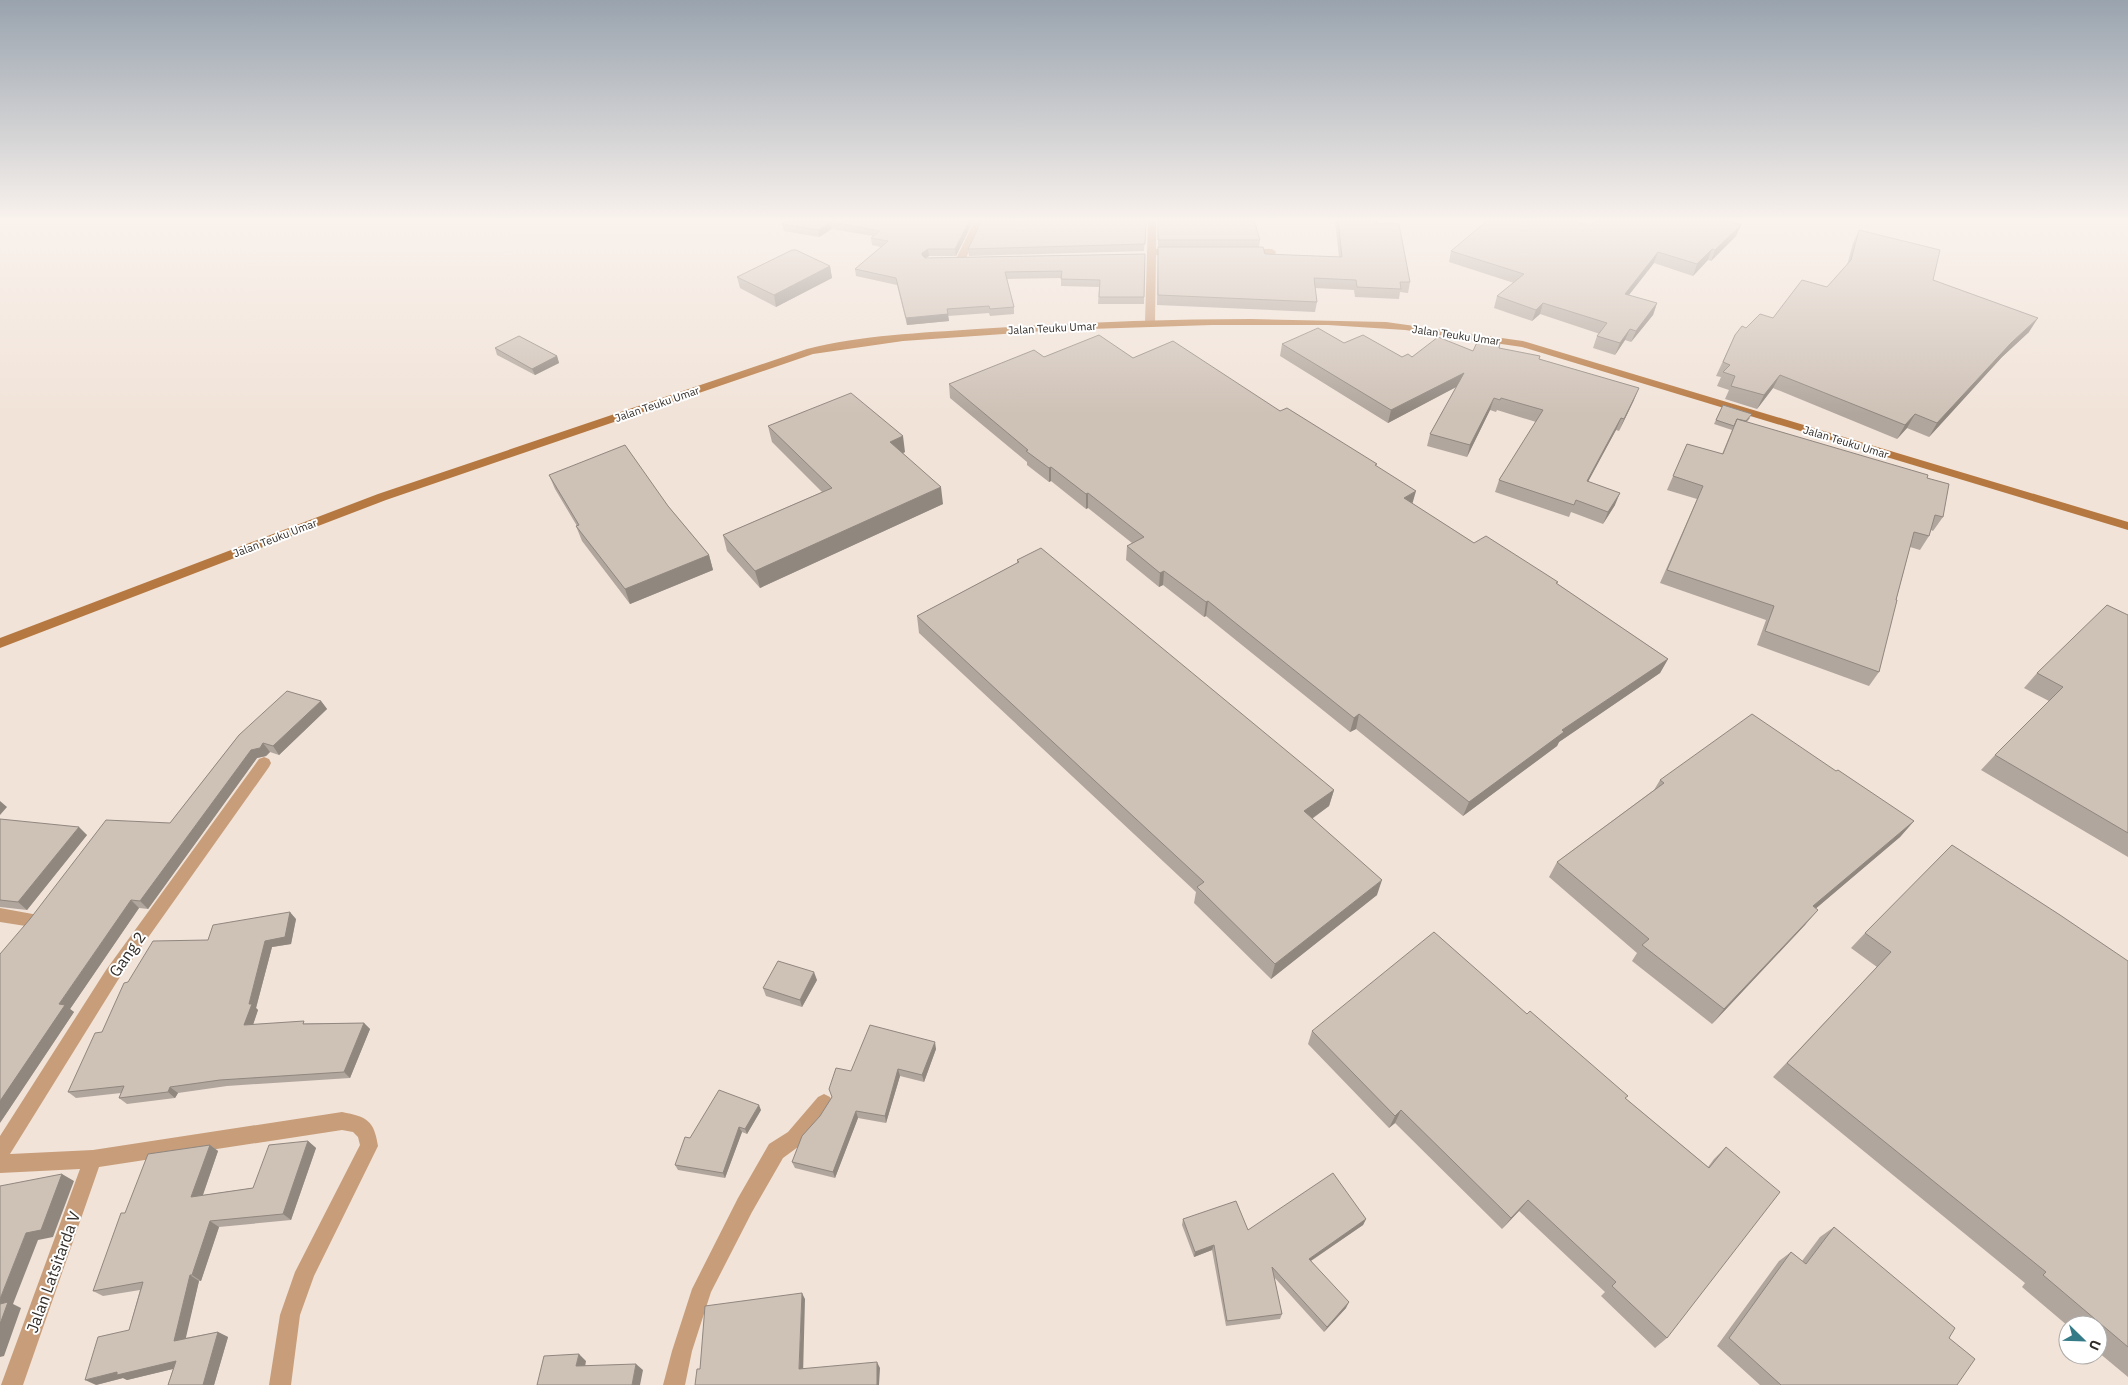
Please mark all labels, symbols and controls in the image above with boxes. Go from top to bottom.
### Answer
street label: Jalan Teuku Umar [1007,319,1097,337]
street label: Jalan Teuku Umar [1411,322,1501,348]
street label: Jalan Teuku Umar [613,383,701,425]
street label: Jalan Teuku Umar [1802,422,1890,462]
street label: Jalan Teuku Umar [231,516,319,560]
street label: Gang 2 [104,928,150,980]
street label: Jalan Latsitarda V [22,1208,84,1335]
north arrow [2058,1315,2108,1365]
text: U [2085,1337,2105,1353]

